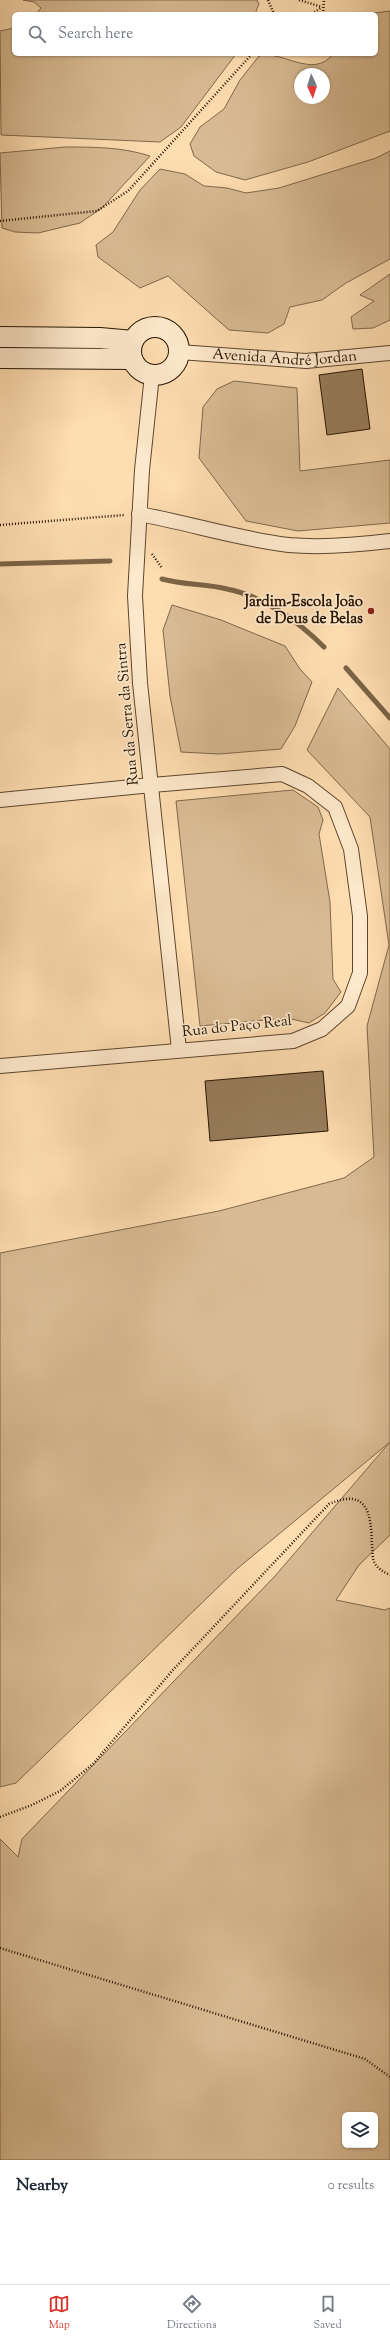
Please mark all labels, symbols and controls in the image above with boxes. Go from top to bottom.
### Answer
search box [12,12,378,56]
icon: search [26,23,48,45]
text: Search here [58,24,133,45]
north arrow [294,68,330,104]
street label: Avenida André Jordan [212,344,358,372]
place label: Jardim-Escola João de Deus de Belas [244,592,363,630]
marker: Jardim-Escola João de Deus de Belas [366,606,376,616]
street label: Rua da Serra da Sintra [111,642,145,786]
street label: Rua do Paço Real [181,1011,293,1043]
map controls [342,2112,378,2148]
button: layers [342,2112,378,2148]
text: Nearby [16,2174,68,2198]
text: 0 results [328,2177,374,2195]
tab: Map [48,2293,70,2333]
tab: Directions [167,2293,217,2333]
tab: Saved [313,2293,342,2333]

